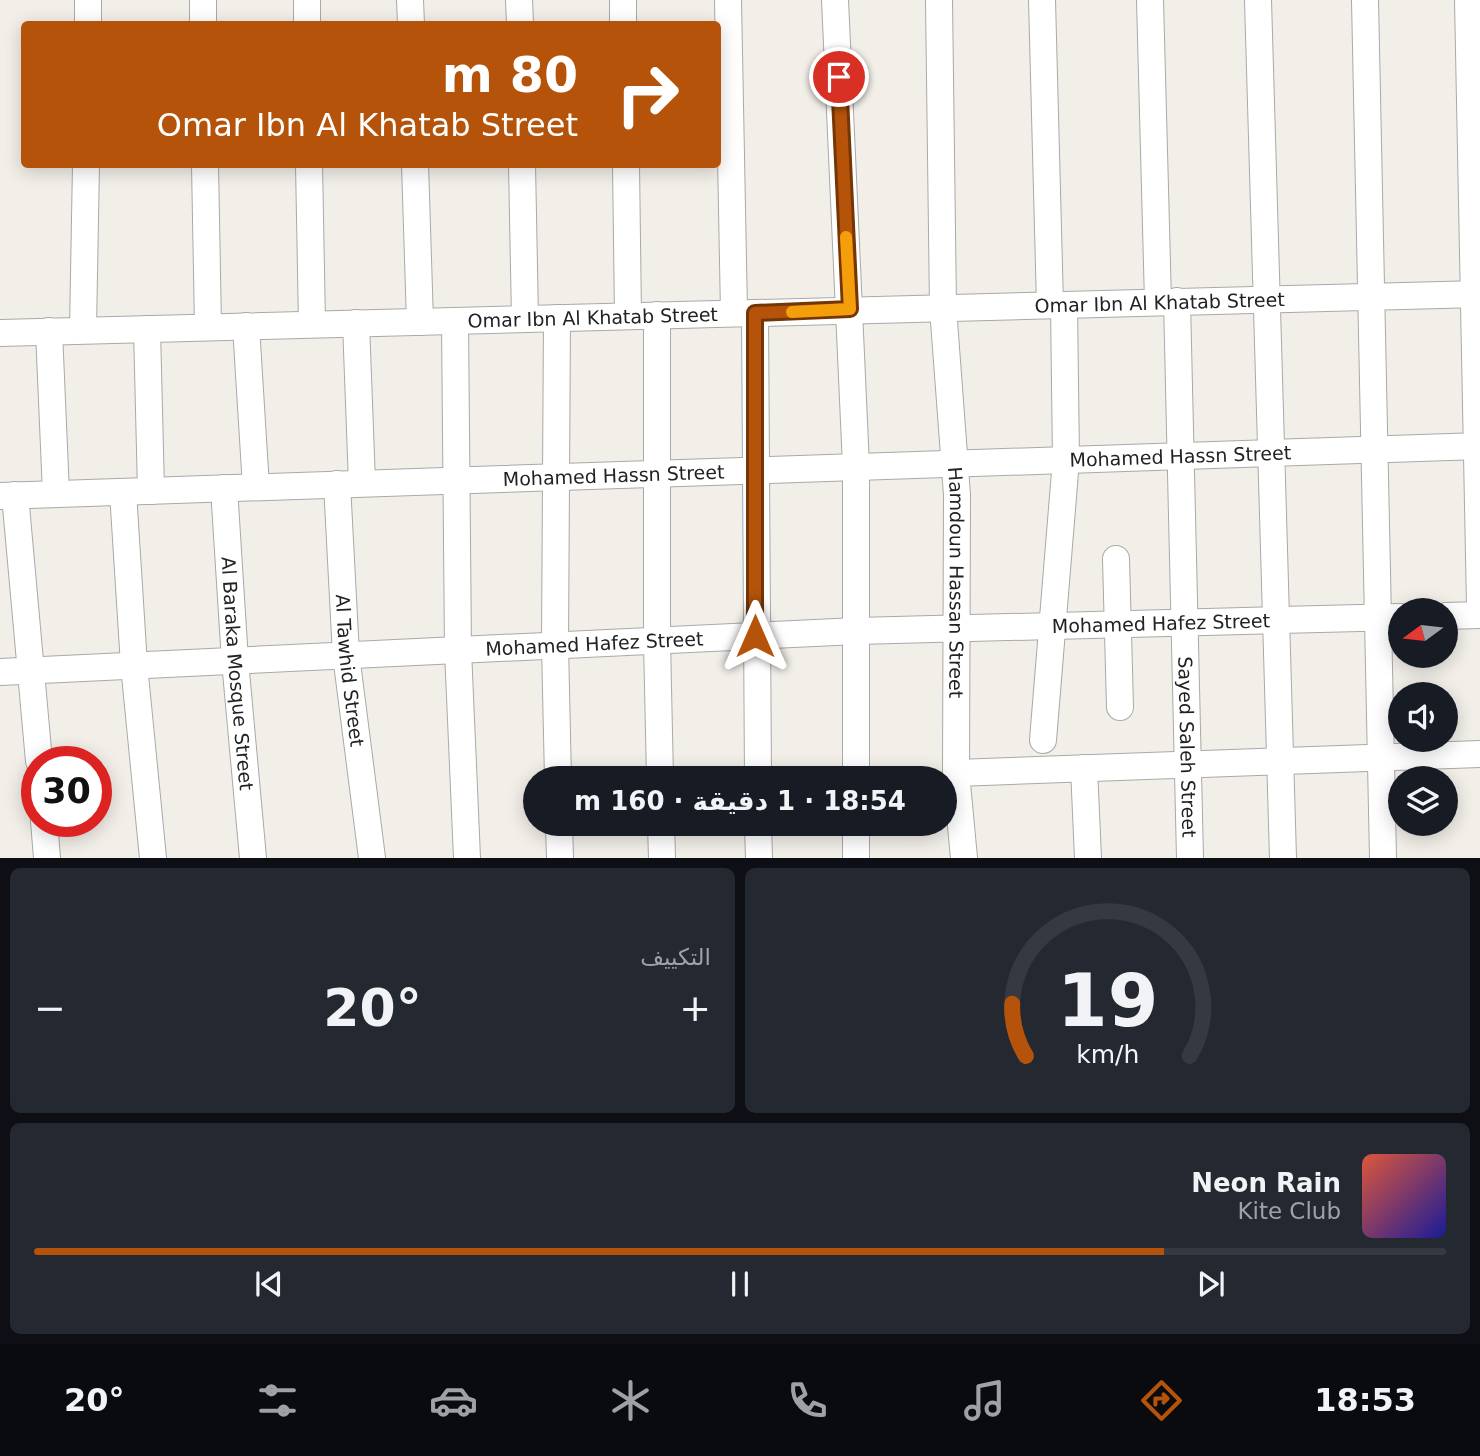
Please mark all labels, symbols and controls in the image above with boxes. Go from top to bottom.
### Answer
text: 80 m [442,47,578,104]
pin [809,47,869,107]
icon: right [602,49,693,140]
icon: arrive [820,58,858,96]
text: Omar Ibn Al Khatab Street [157,106,578,144]
street label: Omar Ibn Al Khatab Street [1034,288,1285,317]
street label: Omar Ibn Al Khatab Street [467,303,718,332]
street label: Mohamed Hassn Street [1069,441,1291,471]
street label: Mohamed Hassn Street [502,461,725,490]
street label: Hamdoun Hassan Street [944,466,968,698]
street label: Al Baraka Mosque Street [217,556,258,791]
street label: Al Tawhid Street [332,594,369,748]
north arrow [1388,598,1458,668]
map controls [1388,598,1458,836]
position arrow [718,599,792,673]
street label: Mohamed Hafez Street [1052,609,1270,637]
street label: Mohamed Hafez Street [485,627,704,660]
street label: Sayed Saleh Street [1174,656,1201,838]
button: sound [1388,682,1458,752]
speed limit sign: 30 [21,746,112,837]
button: layers [1388,766,1458,836]
text: 18:54 · 1 دقيقة · 160 m [574,786,906,816]
text: التكييف [640,944,711,970]
text: 19 [1057,959,1158,1044]
text: 20° [323,978,422,1038]
text: − [34,986,66,1030]
text: + [679,986,711,1030]
text: km/h [1076,1040,1139,1069]
text: Neon Rain [1191,1168,1341,1198]
text: Kite Club [1237,1198,1341,1224]
icon: previous [250,1265,288,1303]
icon: pause [721,1265,759,1303]
icon: next [1192,1265,1230,1303]
icon: filters [253,1376,302,1425]
icon: car [429,1376,478,1425]
icon: climate [606,1376,655,1425]
icon: phone [783,1376,832,1425]
icon: music [960,1376,1009,1425]
icon: directions [1137,1376,1186,1425]
text: 20° [64,1381,125,1419]
text: 18:53 [1314,1381,1416,1419]

